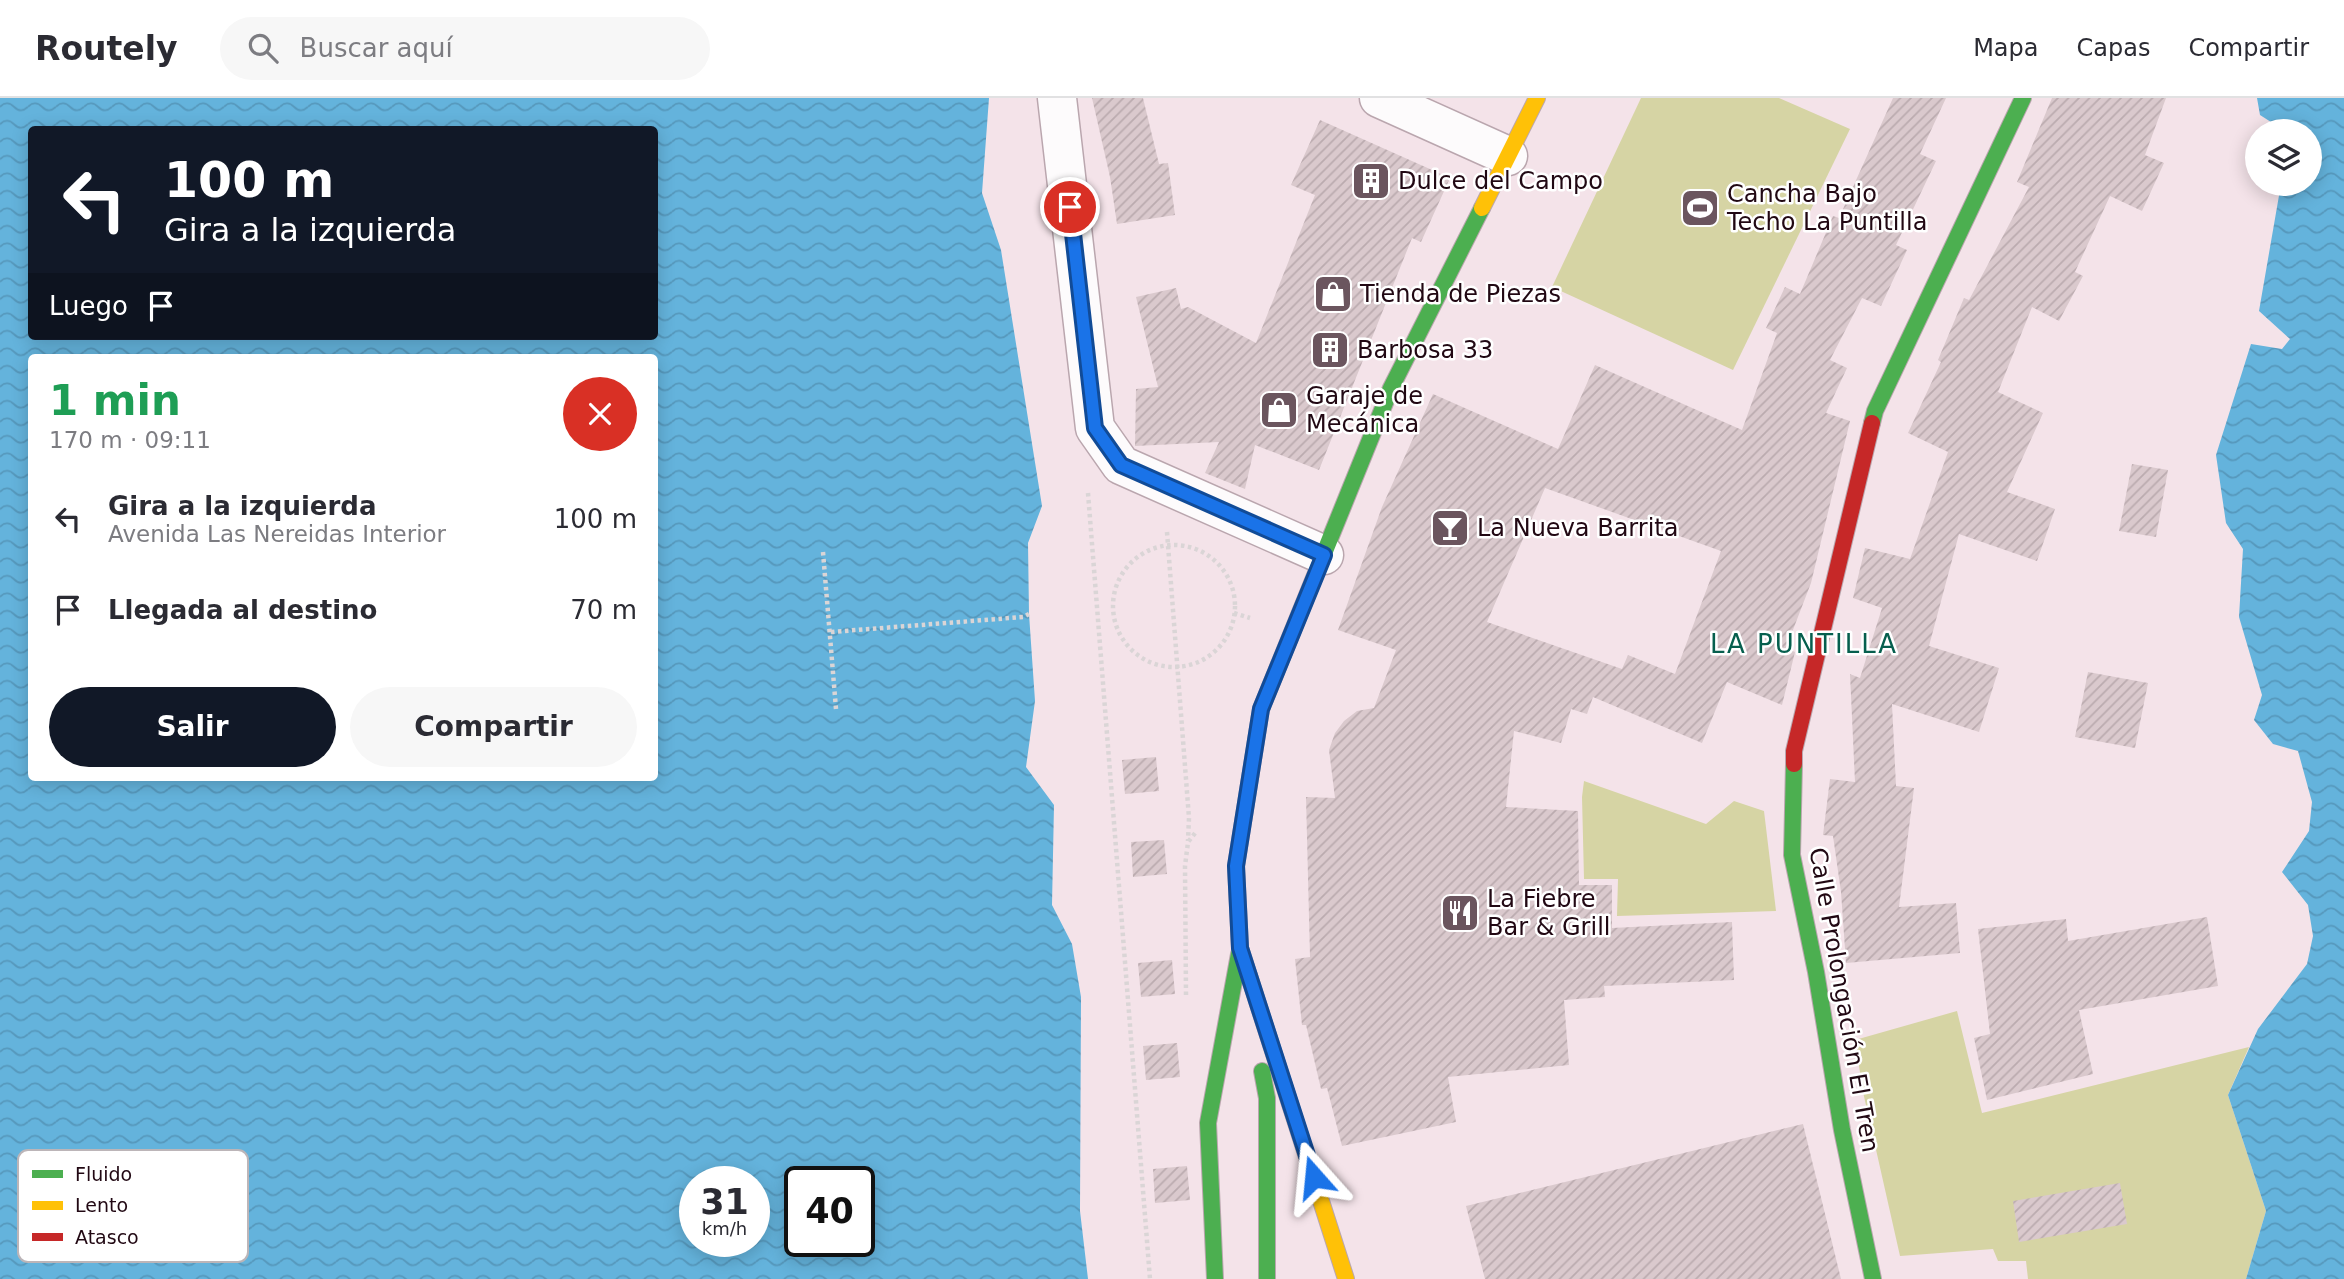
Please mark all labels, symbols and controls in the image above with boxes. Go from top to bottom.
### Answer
search box [220,17,710,80]
text: Routely [35,29,178,68]
icon: search [244,29,282,67]
text: Buscar aquí [300,33,453,63]
text: Mapa [1973,34,2039,62]
text: Capas [2077,34,2150,62]
text: Compartir [2188,34,2309,62]
map controls [2245,119,2322,196]
button: layers [2245,119,2322,196]
text: 100 m [164,152,334,209]
icon: left [49,154,140,245]
building icon: Dulce del Campo [1350,160,1392,202]
place label: Dulce del Campo [1398,167,1603,195]
pin [1040,177,1100,237]
place label: Cancha Bajo Techo La Puntilla [1726,180,1927,236]
sports icon: Cancha Bajo Techo La Puntilla [1679,187,1721,229]
icon: arrive [1051,188,1089,226]
text: Gira a la izquierda [164,211,456,249]
shop icon: Tienda de Piezas [1312,273,1354,315]
place label: Tienda de Piezas [1359,280,1561,308]
icon: arrive [142,287,180,325]
text: Luego [49,291,128,321]
building icon: Barbosa 33 [1309,329,1351,371]
place label: Barbosa 33 [1357,336,1493,364]
text: 1 min [49,376,181,425]
button: close [563,377,637,451]
place label: Garaje de Mecánica [1306,382,1423,438]
shop icon: Garaje de Mecánica [1258,389,1300,431]
text: 170 m · 09:11 [49,427,211,453]
text: Gira a la izquierda [108,491,376,521]
icon: left [49,500,87,538]
text: 100 m [554,504,637,534]
bar icon: La Nueva Barrita [1429,507,1471,549]
place label: La Nueva Barrita [1477,514,1678,542]
text: Avenida Las Nereidas Interior [108,521,446,547]
icon: arrive [49,591,87,629]
text: Llegada al destino [108,595,377,625]
text: 70 m [570,595,637,625]
district label: LA PUNTILLA [1710,629,1898,659]
button: Salir [49,687,336,767]
button: Compartir [350,687,637,767]
street label: Calle Prolongación El Tren [1803,845,1885,1155]
place label: La Fiebre Bar & Grill [1487,885,1610,941]
restaurant icon: La Fiebre Bar & Grill [1439,892,1481,934]
position arrow [1277,1140,1351,1214]
legend [18,1150,248,1262]
text: Fluido [75,1163,132,1185]
speed limit sign: 40 [784,1166,875,1257]
text: 31 [700,1182,749,1222]
text: Lento [75,1194,128,1216]
text: km/h [702,1218,747,1239]
text: Atasco [75,1226,139,1248]

